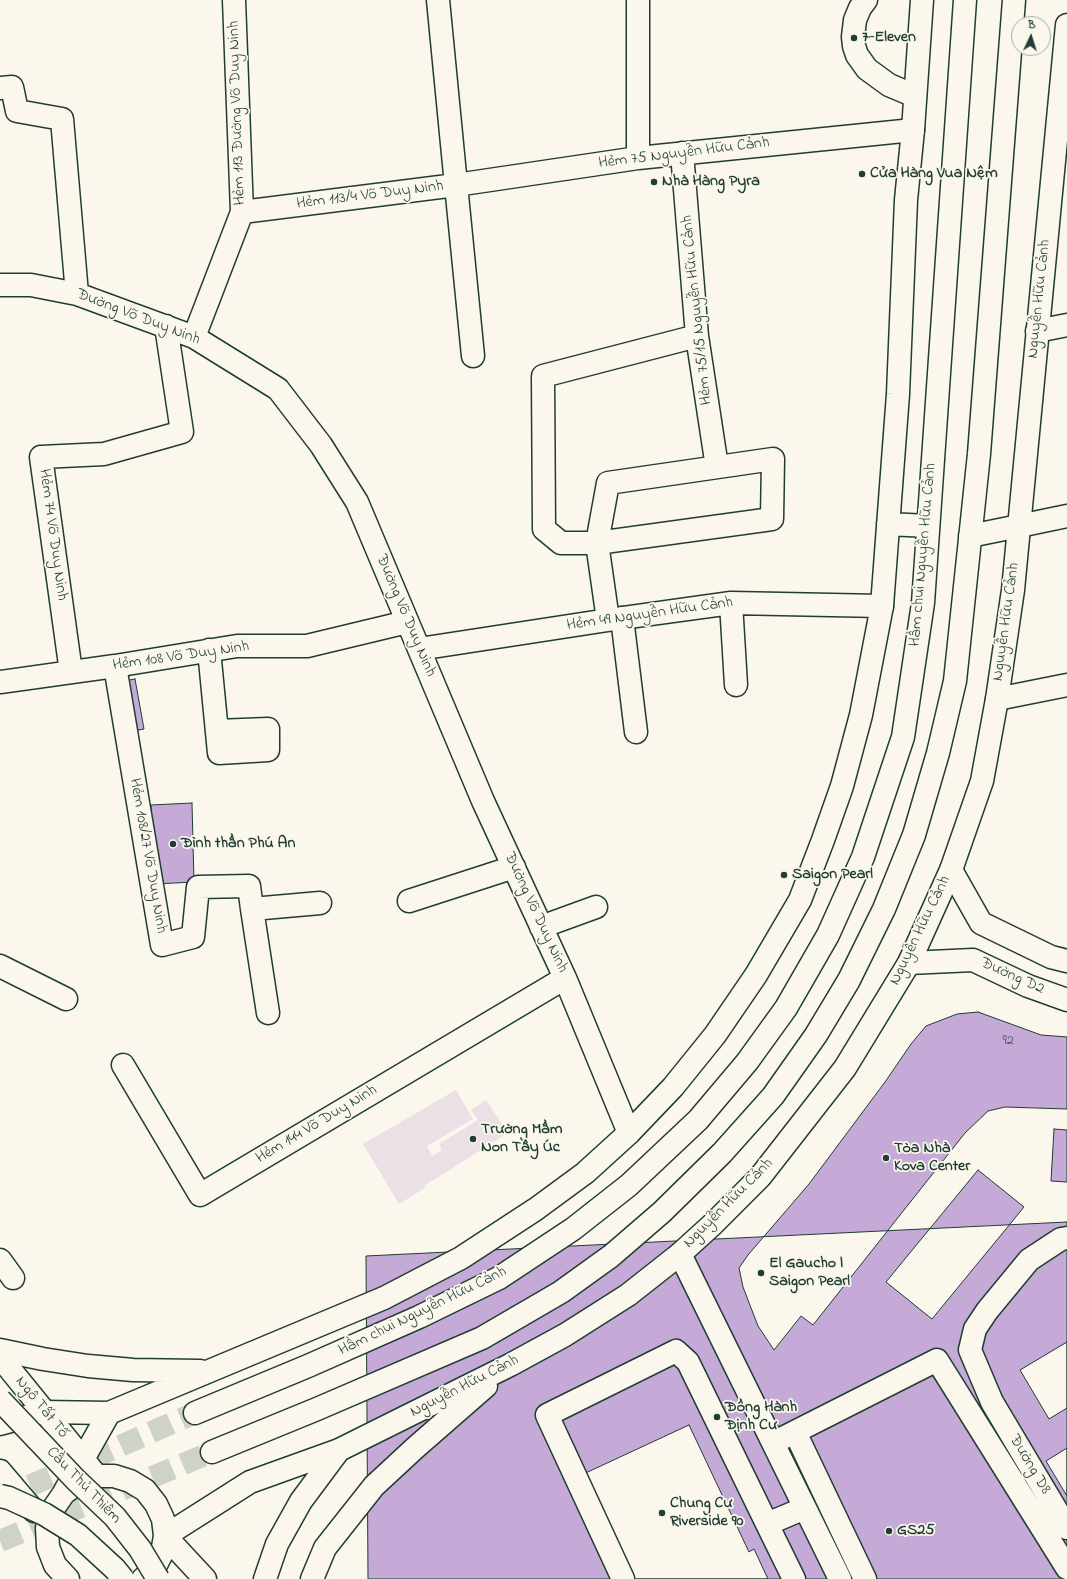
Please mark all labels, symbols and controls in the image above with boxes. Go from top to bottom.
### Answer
north arrow [1011,16,1051,56]
text: B [1028,17,1036,33]
street label: Hẻm 113 Đường Võ Duy Ninh [225,20,251,206]
place label: 7-Eleven [862,28,916,48]
marker: 7-Eleven [849,33,859,43]
street label: Hẻm 75 Nguyễn Hữu Cảnh [597,134,771,174]
place label: Cửa Hàng Vua Nệm [870,164,998,184]
marker: Cửa Hàng Vua Nệm [857,169,867,179]
place label: Nhà Hàng Pyra [662,172,760,192]
street label: Hẻm 113/4 Võ Duy Ninh [295,177,445,215]
marker: Nhà Hàng Pyra [649,177,659,187]
street label: Hẻm 75/15 Nguyễn Hữu Cảnh [678,214,718,406]
street label: Nguyễn Hữu Cảnh [1024,239,1056,359]
street label: Đường Võ Duy Ninh [73,286,203,350]
street label: Hầm chui Nguyễn Hữu Cảnh [906,462,942,648]
street label: Hẻm 74 Võ Duy Ninh [33,468,71,602]
street label: Đường Võ Duy Ninh [371,552,439,680]
street label: Nguyễn Hữu Cảnh [989,562,1025,682]
street label: Hẻm 49 Nguyễn Hữu Cảnh [566,594,734,636]
street label: Hẻm 108 Võ Duy Ninh [112,638,250,676]
street label: Hẻm 108/27 Võ Duy Ninh [124,777,170,935]
place label: Đình thần Phú An [181,834,295,854]
marker: Đình thần Phú An [168,839,178,849]
street label: Đường Võ Duy Ninh [499,850,571,976]
place label: Saigon Pearl [792,865,873,885]
marker: Saigon Pearl [779,870,789,880]
street label: Nguyễn Hữu Cảnh [886,873,956,989]
street label: Đường D2 [977,954,1047,1000]
house number: 92 [1002,1034,1014,1050]
street label: Hẻm 144 Võ Duy Ninh [253,1081,381,1169]
place label: Trường Mầm Non Tây Úc [481,1120,562,1158]
marker: Trường Mầm Non Tây Úc [468,1134,478,1144]
place label: Tòa Nhà Kova Center [894,1139,970,1177]
marker: Tòa Nhà Kova Center [881,1153,891,1163]
street label: Nguyễn Hữu Cảnh [680,1155,778,1253]
place label: El Gaucho | Saigon Pearl [769,1254,850,1292]
street label: Hầm chui Nguyễn Hữu Cảnh [336,1263,510,1361]
marker: El Gaucho | Saigon Pearl [756,1268,766,1278]
street label: Nguyễn Hữu Cảnh [407,1351,523,1423]
street label: Ngô Tất Tố [10,1373,72,1443]
place label: Đồng Hành Định Cư [725,1398,797,1436]
marker: Đồng Hành Định Cư [712,1412,722,1422]
street label: Đường D8 [1004,1432,1054,1498]
street label: Cầu Thủ Thiêm [41,1443,125,1529]
place label: Chung Cư Riverside 90 [670,1494,743,1532]
marker: Chung Cư Riverside 90 [657,1508,667,1518]
place label: GS25 [897,1521,934,1541]
marker: GS25 [884,1526,894,1536]

